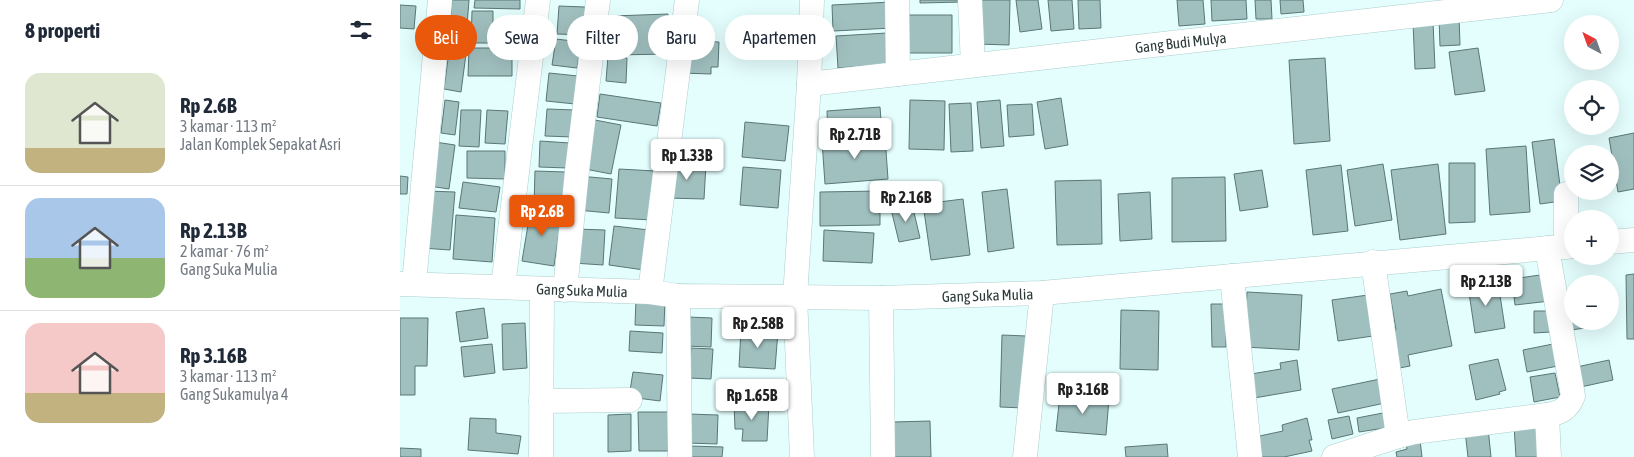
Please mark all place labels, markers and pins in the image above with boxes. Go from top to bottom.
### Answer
pin: Rp 2.71B [803,118,907,160]
pin: Rp 1.33B [635,138,739,181]
pin: Rp 2.16B [854,180,958,223]
pin: Rp 2.6B [496,194,588,237]
pin: Rp 2.13B [1434,264,1538,307]
pin: Rp 2.58B [706,306,810,349]
pin: Rp 3.16B [1031,372,1135,415]
pin: Rp 1.65B [700,378,804,421]

